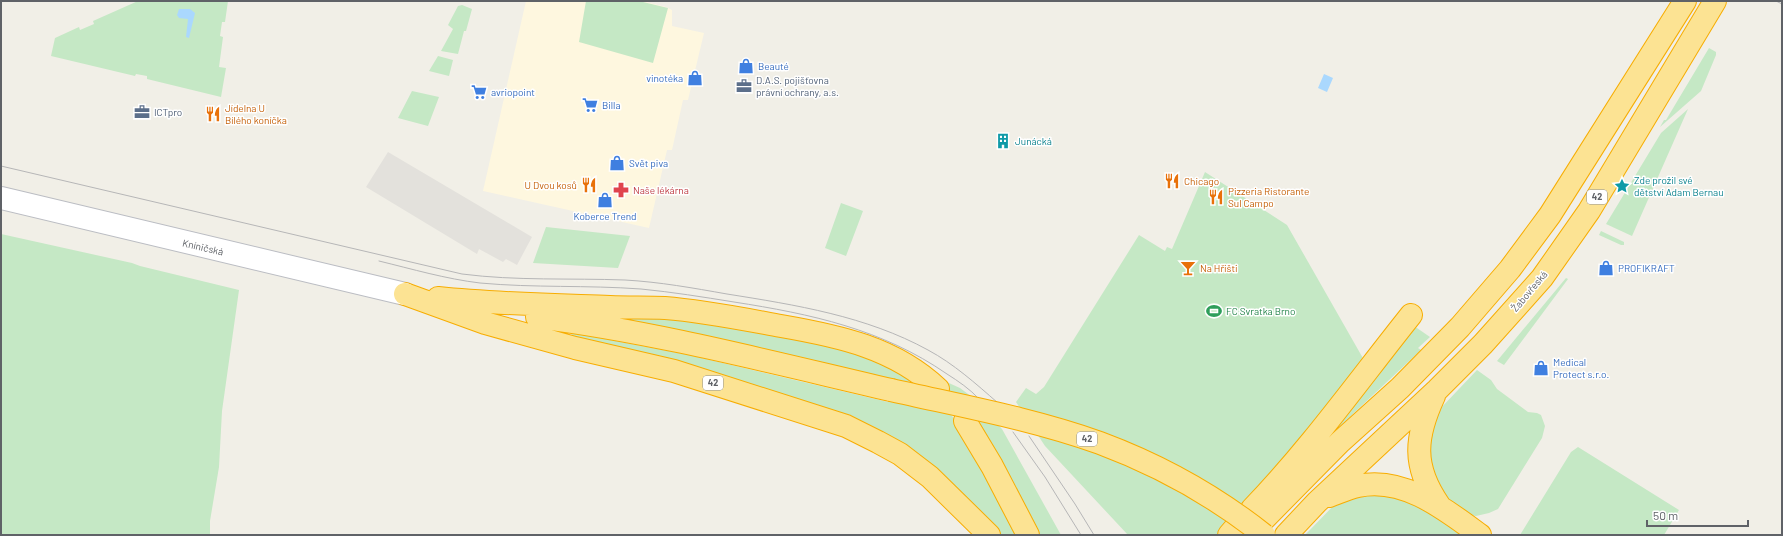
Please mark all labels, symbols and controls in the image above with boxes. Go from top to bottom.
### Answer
shop icon: Beauté [737,57,755,75]
place label: Beauté [758,60,789,72]
shop icon: vinotéka [686,69,704,87]
place label: vinotéka [646,72,683,84]
place label: D.A.S. pojišťovna právní ochrany, a.s. [756,74,839,98]
office icon: D.A.S. pojišťovna právní ochrany, a.s. [735,77,753,95]
supermarket icon: avriopoint [470,83,488,101]
place label: avriopoint [491,86,535,98]
supermarket icon: Billa [581,96,599,114]
place label: Billa [602,99,621,111]
place label: Jídelna U Bílého koníčka [225,102,287,126]
office icon: ICTpro [133,103,151,121]
restaurant icon: Jídelna U Bílého koníčka [204,105,222,123]
place label: ICTpro [154,106,182,118]
building icon: Junácká [994,132,1012,150]
place label: Junácká [1015,135,1052,147]
shop icon: Svět piva [608,154,626,172]
place label: Svět piva [629,157,668,169]
restaurant icon: Chicago [1163,172,1181,190]
place label: Zde prožil své dětství Adam Bernau [1634,174,1724,198]
place label: Chicago [1184,175,1219,187]
restaurant icon: U Dvou kosů [580,176,598,194]
place icon: Zde prožil své dětství Adam Bernau [1613,177,1631,195]
place label: U Dvou kosů [525,179,577,191]
pharmacy icon: Naše lékárna [612,181,630,199]
place label: Naše lékárna [633,184,689,196]
place label: Pizzeria Ristorante Sul Campo [1228,185,1309,209]
restaurant icon: Pizzeria Ristorante Sul Campo [1207,188,1225,206]
road number: 42 [1587,190,1607,204]
shop icon: Koberce Trend [596,191,614,209]
place label: Koberce Trend [573,210,637,222]
street label: Kníničská [181,236,225,258]
bar icon: Na Hřišti [1179,259,1197,277]
shop icon: PROFIKRAFT [1597,259,1615,277]
place label: Na Hřišti [1200,262,1238,274]
place label: PROFIKRAFT [1618,262,1675,274]
street label: Žabovřeská [1508,268,1550,314]
sports icon: FC Svratka Brno [1205,302,1223,320]
place label: FC Svratka Brno [1226,305,1295,317]
place label: Medical Protect s.r.o. [1553,356,1609,380]
shop icon: Medical Protect s.r.o. [1532,359,1550,377]
road number: 42 [703,376,723,390]
road number: 42 [1077,432,1097,446]
scale bar [1647,502,1748,528]
text: 50 m [1653,508,1678,522]

